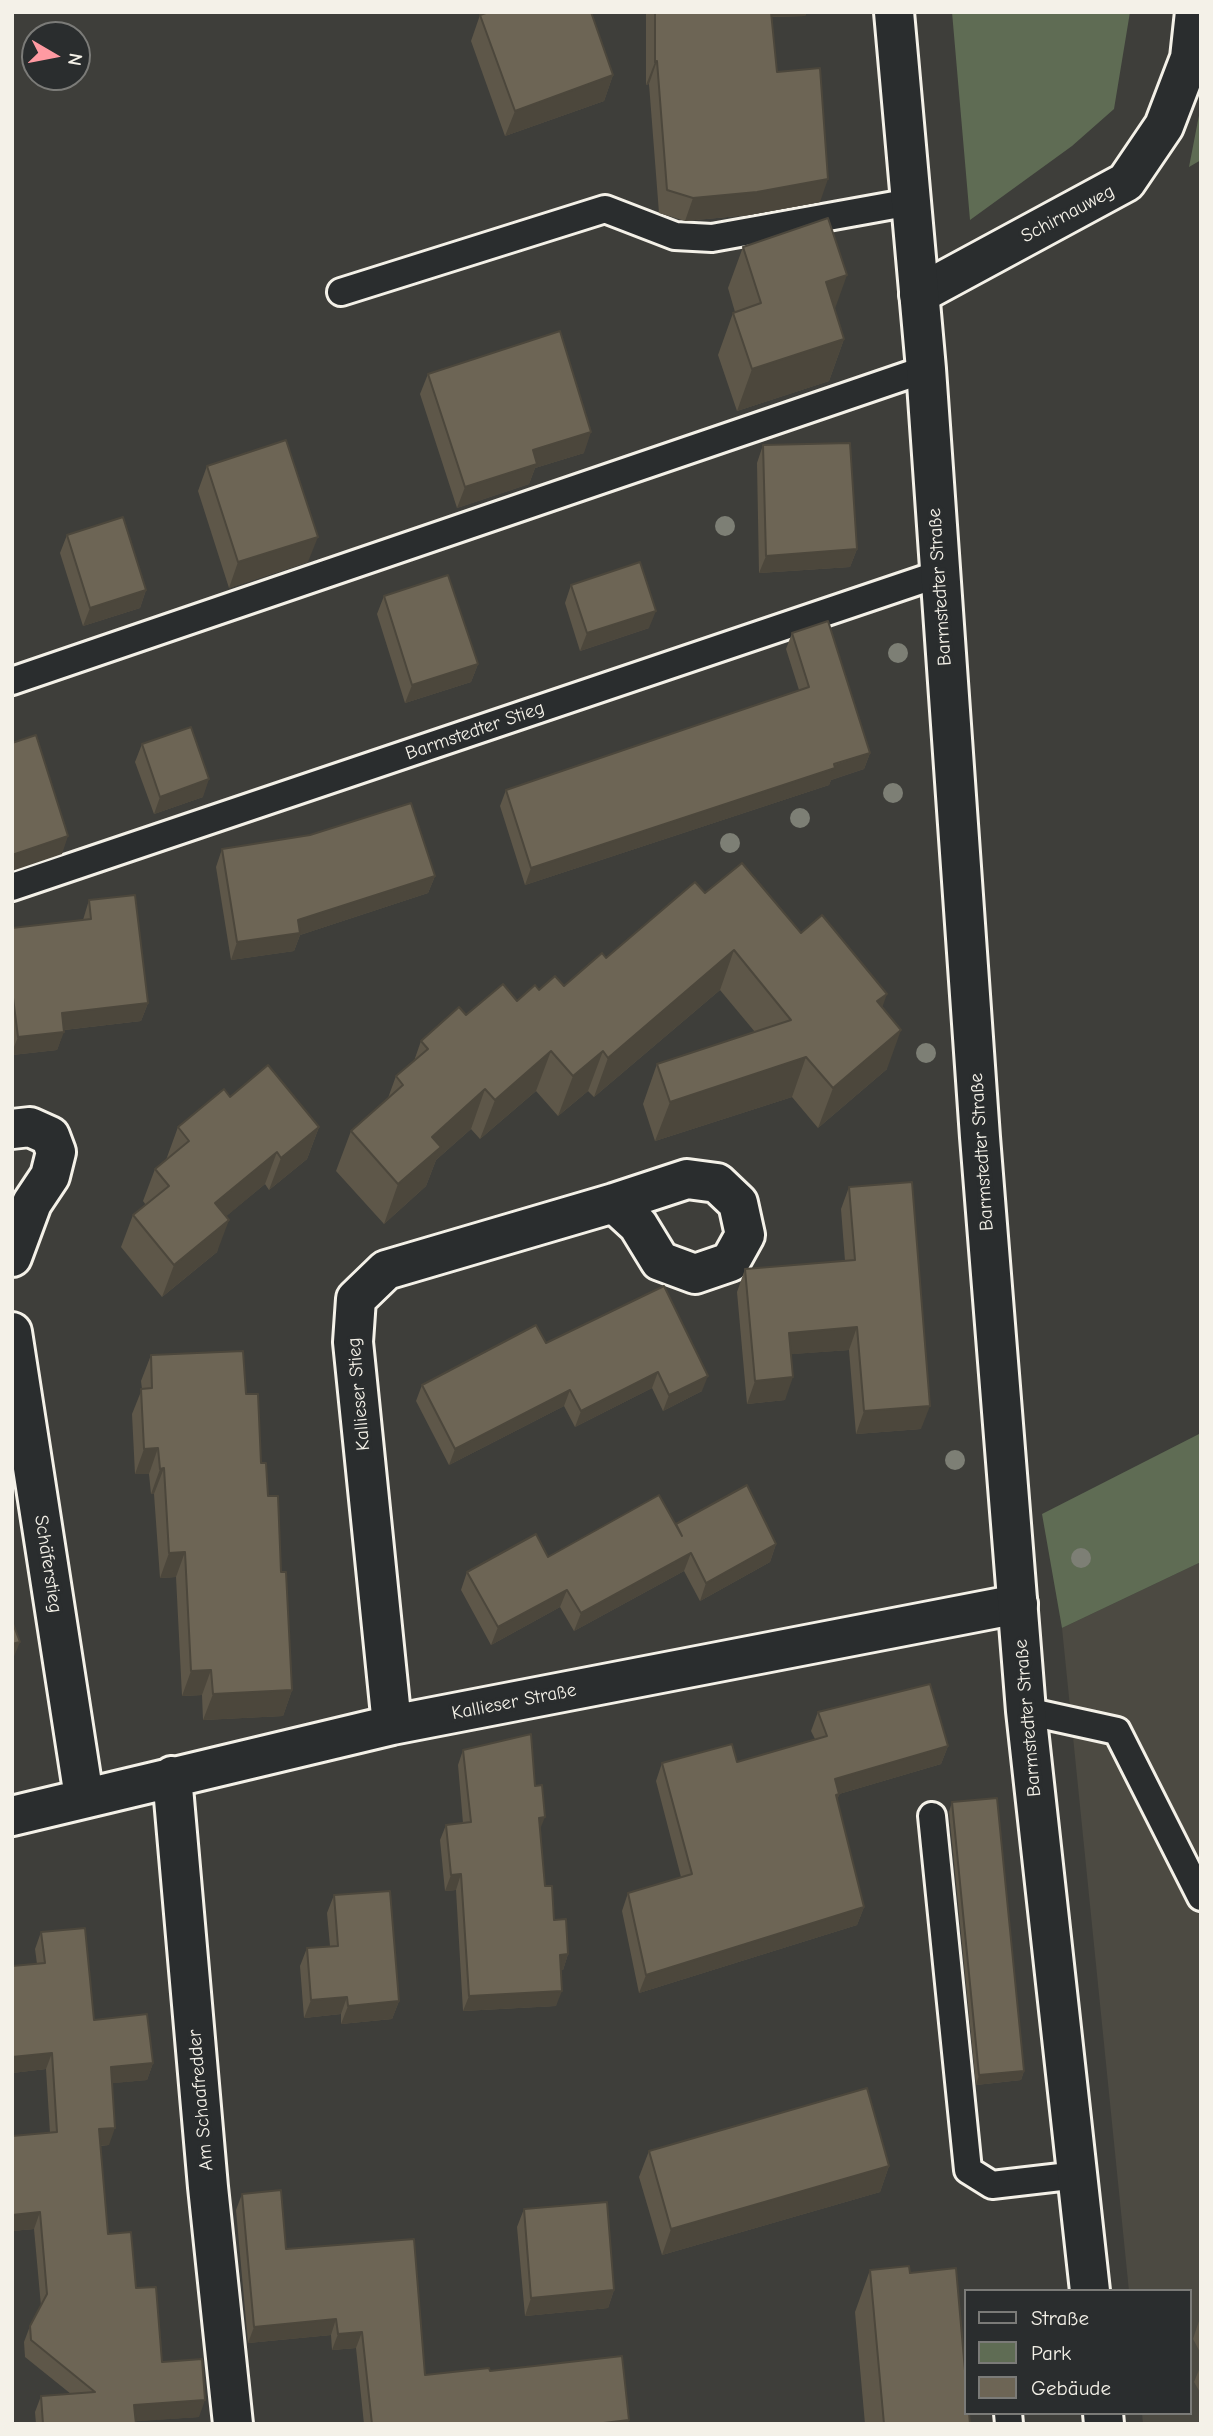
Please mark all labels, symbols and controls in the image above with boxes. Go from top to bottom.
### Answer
north arrow [21,21,91,91]
text: N [63,51,87,67]
street label: Schirnauweg [1017,180,1119,248]
street label: Barmstedter Straße [923,507,957,667]
street label: Barmstedter Stieg [403,697,547,765]
street label: Barmstedter Straße [965,1072,999,1232]
street label: Kallieser Stieg [343,1336,375,1452]
street label: Schäferstieg [29,1513,67,1615]
street label: Barmstedter Straße [1010,1638,1046,1798]
street label: Kallieser Straße [450,1679,578,1725]
street label: Am Schaafredder [183,2028,219,2172]
legend [964,2289,1192,2415]
text: Straße [1031,2306,1089,2330]
text: Park [1031,2341,1071,2365]
text: Gebäude [1031,2376,1111,2400]

